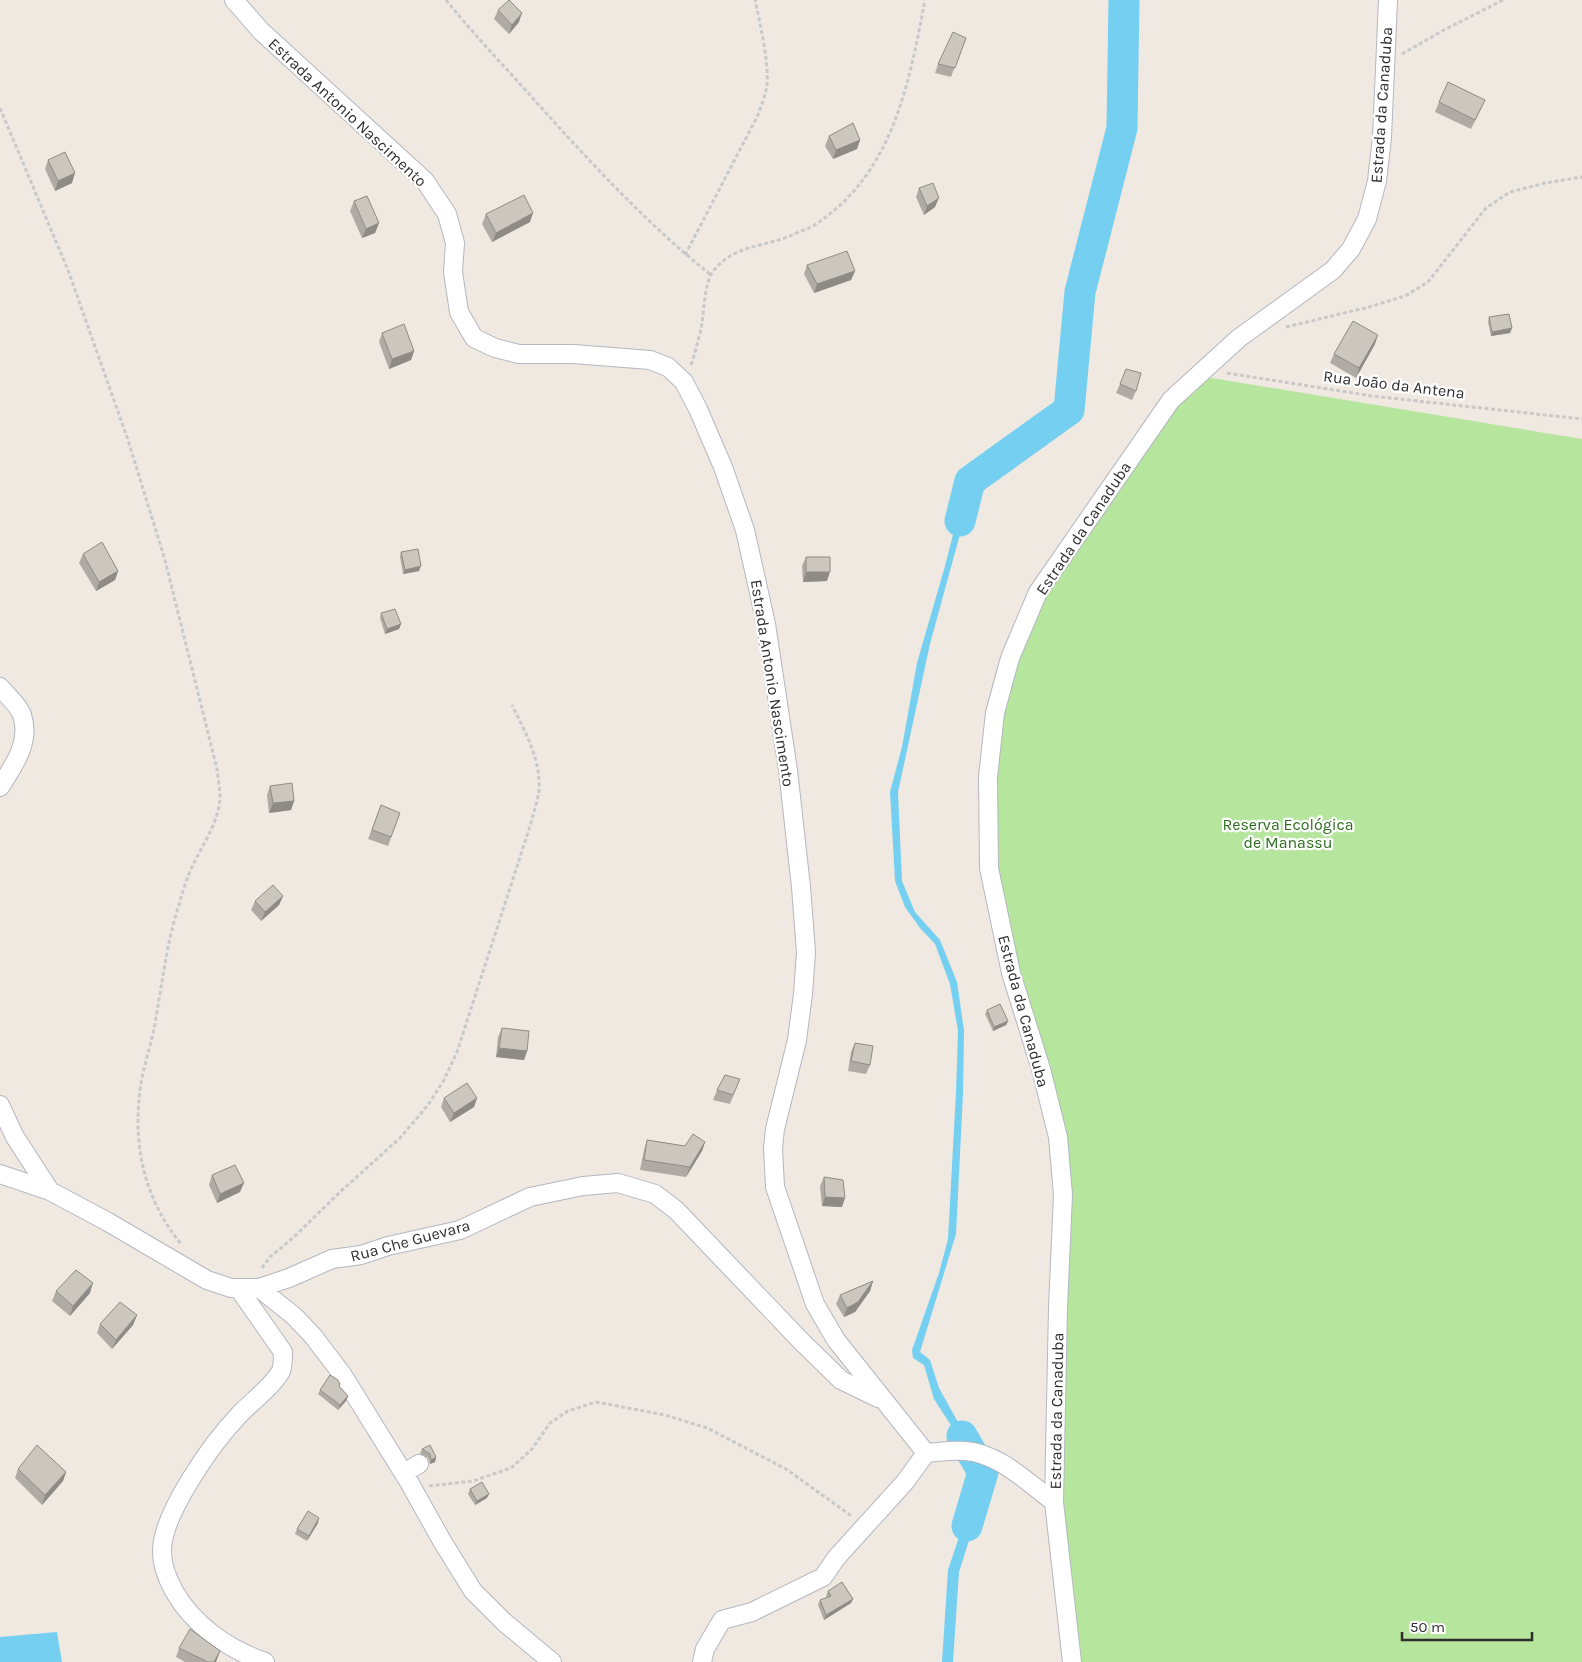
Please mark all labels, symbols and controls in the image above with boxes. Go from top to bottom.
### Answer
street label: Estrada da Canaduba [1367,26,1396,184]
street label: Estrada Antonio Nascimento [265,34,431,191]
street label: Rua João da Antena [1322,366,1466,403]
street label: Estrada da Canaduba [1032,458,1135,599]
street label: Estrada Antonio Nascimento [747,578,798,788]
park label: Reserva Ecológica de Manassu [1222,815,1354,852]
street label: Estrada da Canaduba [994,933,1053,1089]
street label: Rua Che Guevara [348,1215,472,1266]
street label: Estrada da Canaduba [1046,1332,1067,1490]
scale bar [1402,1610,1532,1642]
text: 50 m [1410,1618,1445,1636]

